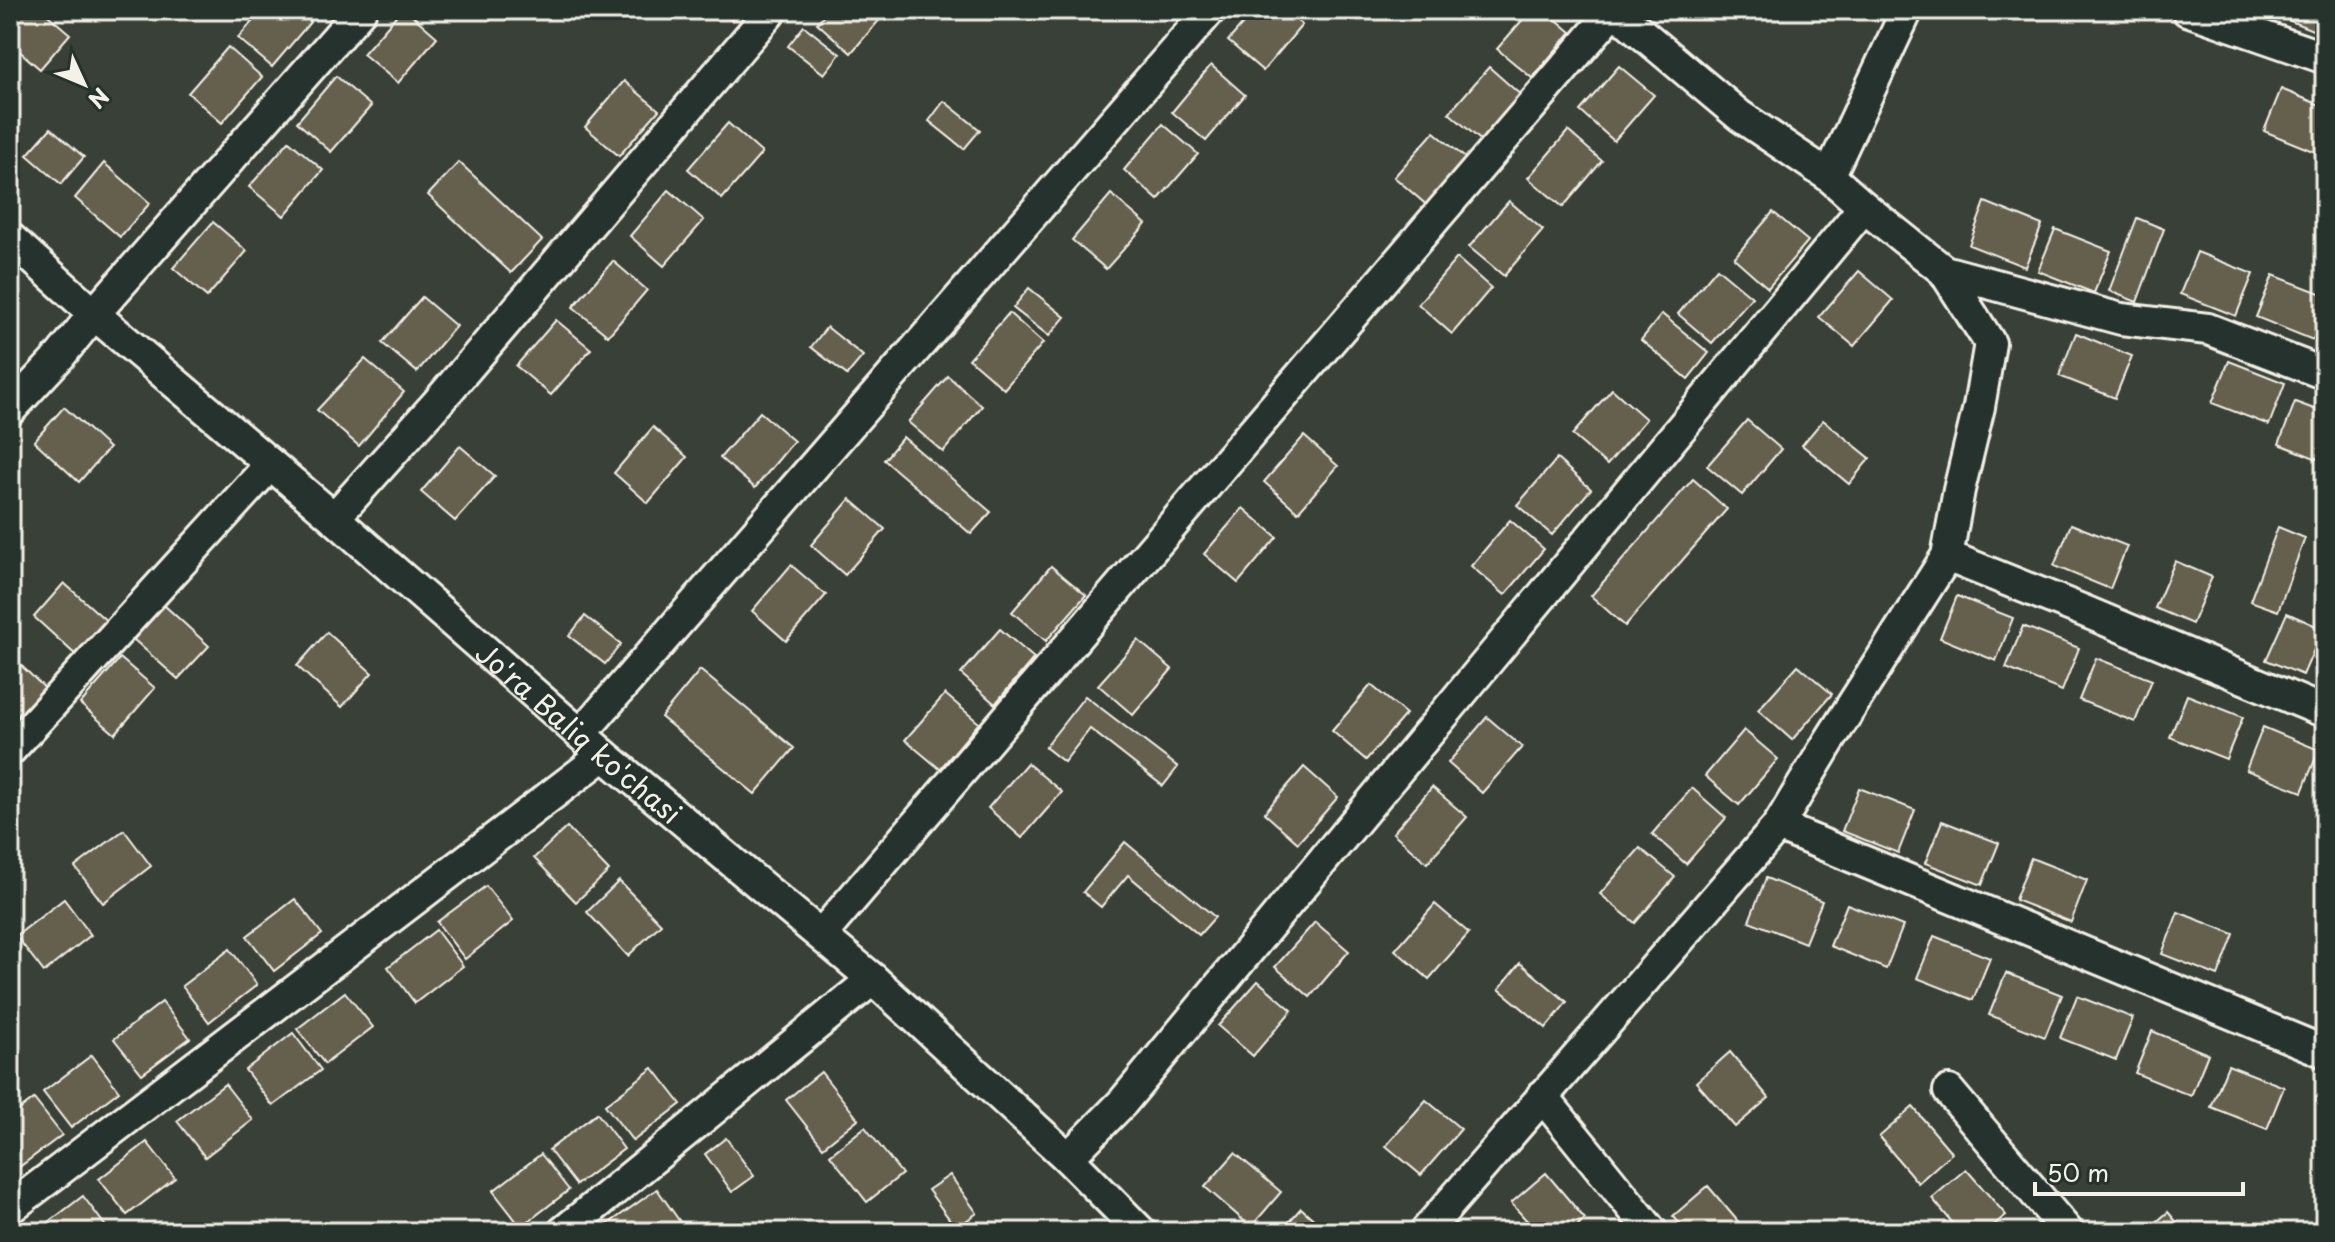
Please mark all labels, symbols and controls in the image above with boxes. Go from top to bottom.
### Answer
north arrow [44,44,124,124]
text: N [82,81,117,117]
street label: Jo'ra Baliq ko'chasi [467,631,692,833]
scale bar [2035,1146,2243,1196]
text: 50 m [2047,1154,2109,1190]

